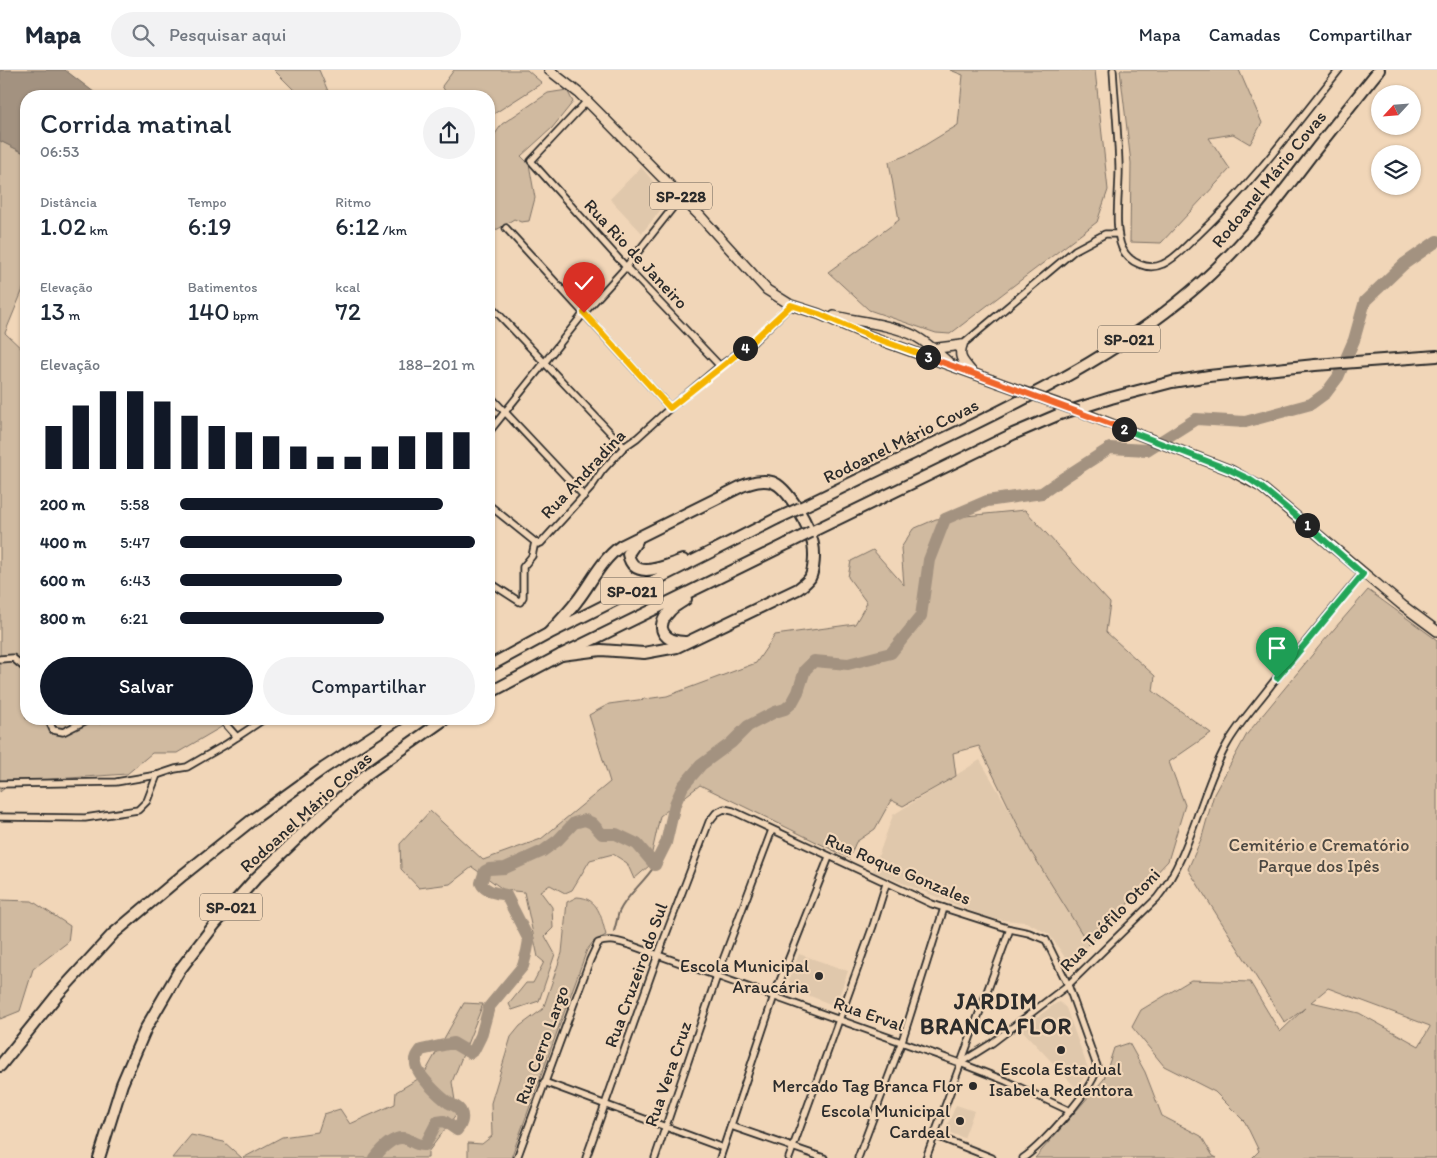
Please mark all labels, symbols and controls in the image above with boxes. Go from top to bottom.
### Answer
search box [111,12,461,57]
text: Mapa [25,20,81,49]
icon: search [129,21,157,49]
text: Pesquisar aqui [169,23,286,46]
text: Mapa [1139,24,1181,46]
text: Camadas [1209,24,1281,46]
text: Compartilhar [1309,24,1412,46]
north arrow [1371,85,1421,135]
map controls [1371,85,1421,195]
text: Corrida matinal [40,106,231,140]
street label: Rodoanel Mário Covas [1207,106,1331,252]
button: share [423,107,475,159]
text: 06:53 [40,142,79,161]
button: layers [1371,145,1421,195]
road number: SP-228 [650,182,712,210]
text: Distância [40,194,97,211]
text: Tempo [188,194,227,211]
text: Ritmo [335,194,371,211]
street label: Rua Rio de Janeiro [579,194,693,314]
text: 1.02 [40,211,86,241]
text: 6:19 [188,211,232,241]
text: 6:12 [335,211,379,241]
text: km [86,222,108,239]
text: /km [379,222,407,239]
pin [563,262,605,313]
icon: check [570,269,598,297]
text: Elevação [40,279,93,296]
text: Batimentos [188,279,257,296]
text: kcal [335,279,360,296]
text: 13 [40,296,65,326]
text: 140 [188,296,230,326]
text: 72 [335,296,361,326]
text: m [65,307,80,324]
text: bpm [230,307,259,324]
road number: SP-021 [1098,325,1160,352]
pin: 4 [732,336,758,360]
text: 4 [741,340,750,357]
pin: 3 [916,344,940,370]
text: 3 [925,349,932,366]
text: Elevação [40,355,100,374]
text: 188–201 m [398,355,475,374]
street label: Rodoanel Mário Covas [820,394,982,488]
pin: 2 [1112,416,1136,442]
text: 2 [1121,421,1128,438]
street label: Rua Andradina [536,425,630,523]
text: 200 m [40,495,85,514]
text: 5:58 [120,495,150,514]
pin: 1 [1294,512,1320,538]
text: 1 [1304,517,1311,534]
text: 400 m [40,533,86,552]
text: 5:47 [120,533,150,552]
text: 600 m [40,571,85,590]
text: 6:43 [120,571,151,590]
road number: SP-021 [601,578,663,604]
text: 800 m [40,609,86,628]
text: 6:21 [120,609,148,628]
pin [1256,627,1298,678]
icon: arrive [1263,634,1291,662]
button: Salvar [40,657,253,715]
button: Compartilhar [263,657,475,715]
street label: Rodoanel Mário Covas [235,747,377,877]
street label: Rua Roque Gonzales [822,828,974,910]
park label: Cemitério e Crematório Parque dos Ipês [1229,834,1409,877]
street label: Rua Teófilo Otoni [1055,864,1165,976]
road number: SP-021 [200,894,262,920]
street label: Rua Cruzeiro do Sul [600,900,672,1050]
place label: Escola Municipal Araucária [680,955,810,998]
marker: Escola Municipal Araucária [813,970,825,982]
street label: Rua Cerro Largo [510,983,574,1107]
district label: JARDIM BRANCA FLOR [920,988,1072,1040]
street label: Rua Erval [831,992,907,1036]
street label: Rua Vera Cruz [640,1018,697,1130]
marker: Escola Estadual Isabel a Redentora [1055,1044,1067,1056]
place label: Escola Estadual Isabel a Redentora [989,1058,1134,1101]
place label: Mercado Tag Branca Flor [772,1075,964,1097]
marker: Mercado Tag Branca Flor [967,1080,979,1092]
place label: Escola Municipal Cardeal [821,1100,950,1143]
marker: Escola Municipal Cardeal [954,1115,966,1127]

